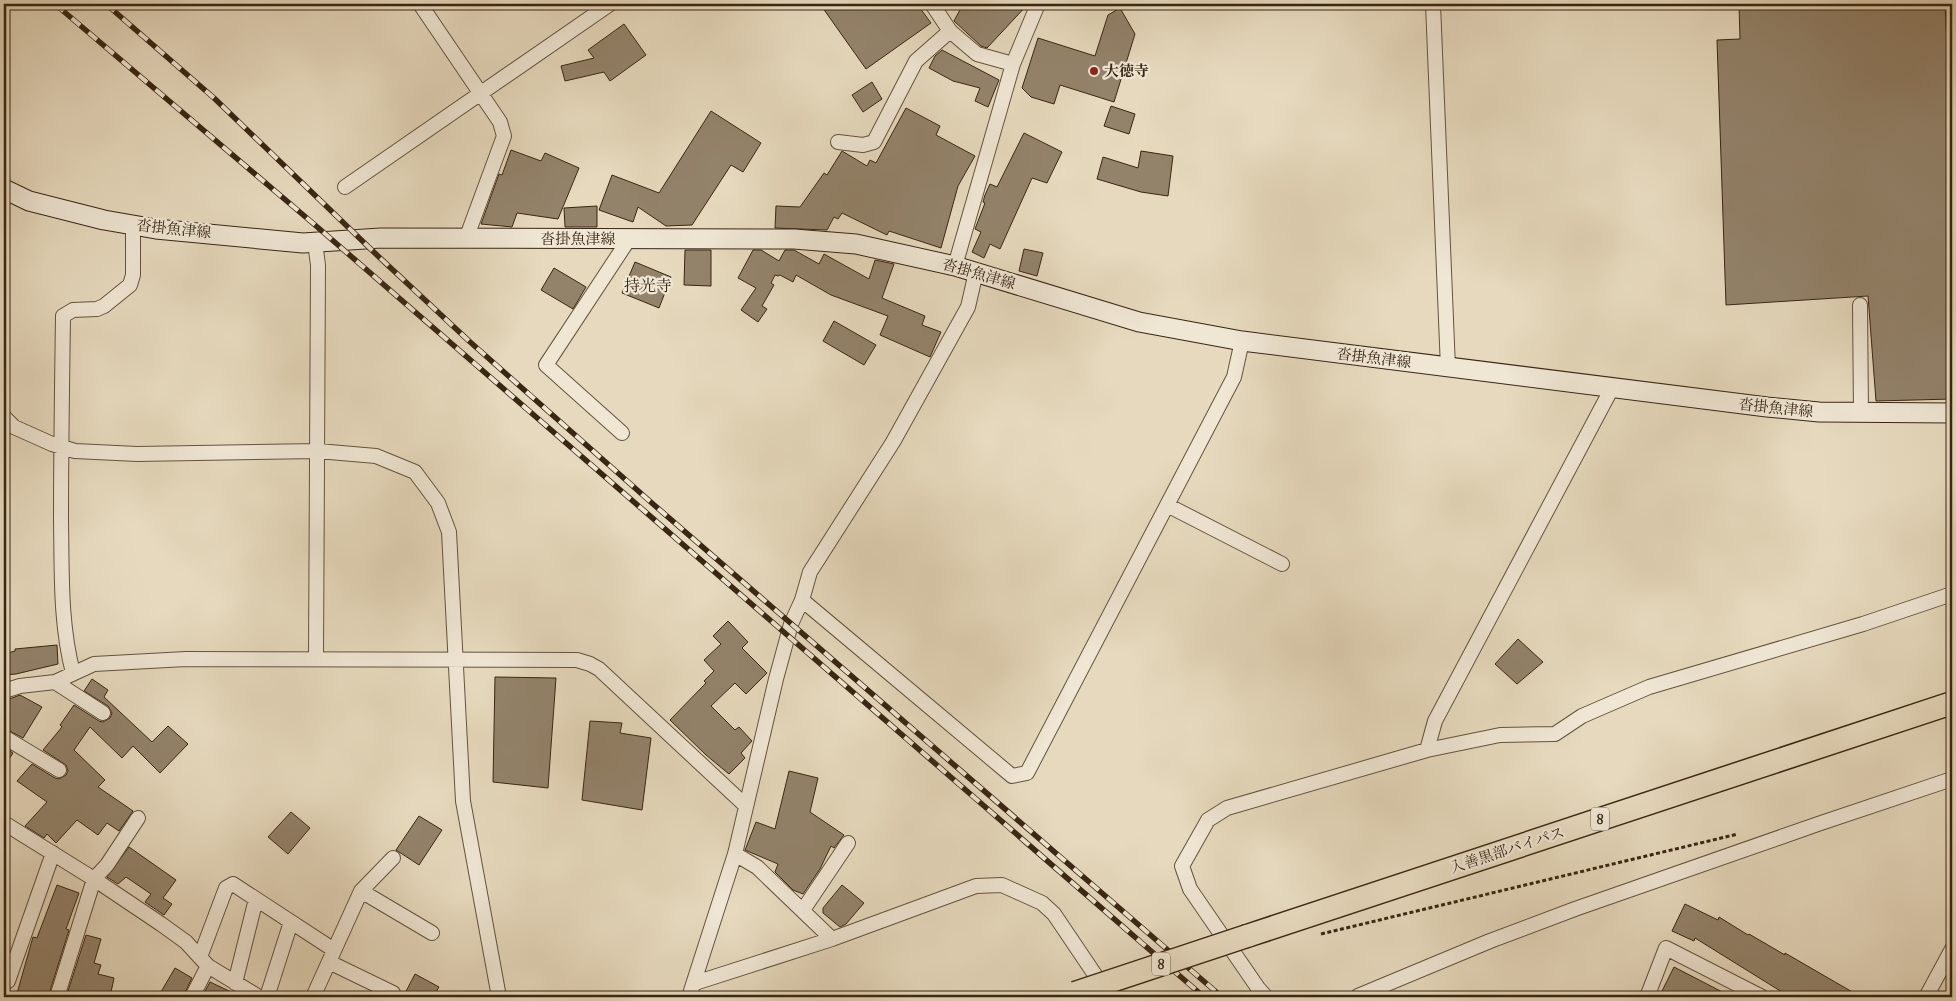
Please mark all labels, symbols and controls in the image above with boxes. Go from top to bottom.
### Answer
place label: 大徳寺 [1104,62,1149,80]
marker: 大徳寺 [1088,65,1100,77]
street label: 沓掛魚津線 [136,216,212,242]
street label: 沓掛魚津線 [540,230,616,248]
street label: 沓掛魚津線 [940,255,1018,293]
district label: 持光寺 [624,276,672,295]
street label: 沓掛魚津線 [1336,344,1412,372]
street label: 沓掛魚津線 [1738,395,1814,421]
road number: 8 [1591,808,1609,831]
street label: 入善黒部バイパス [1447,823,1567,877]
road number: 8 [1152,952,1170,976]

